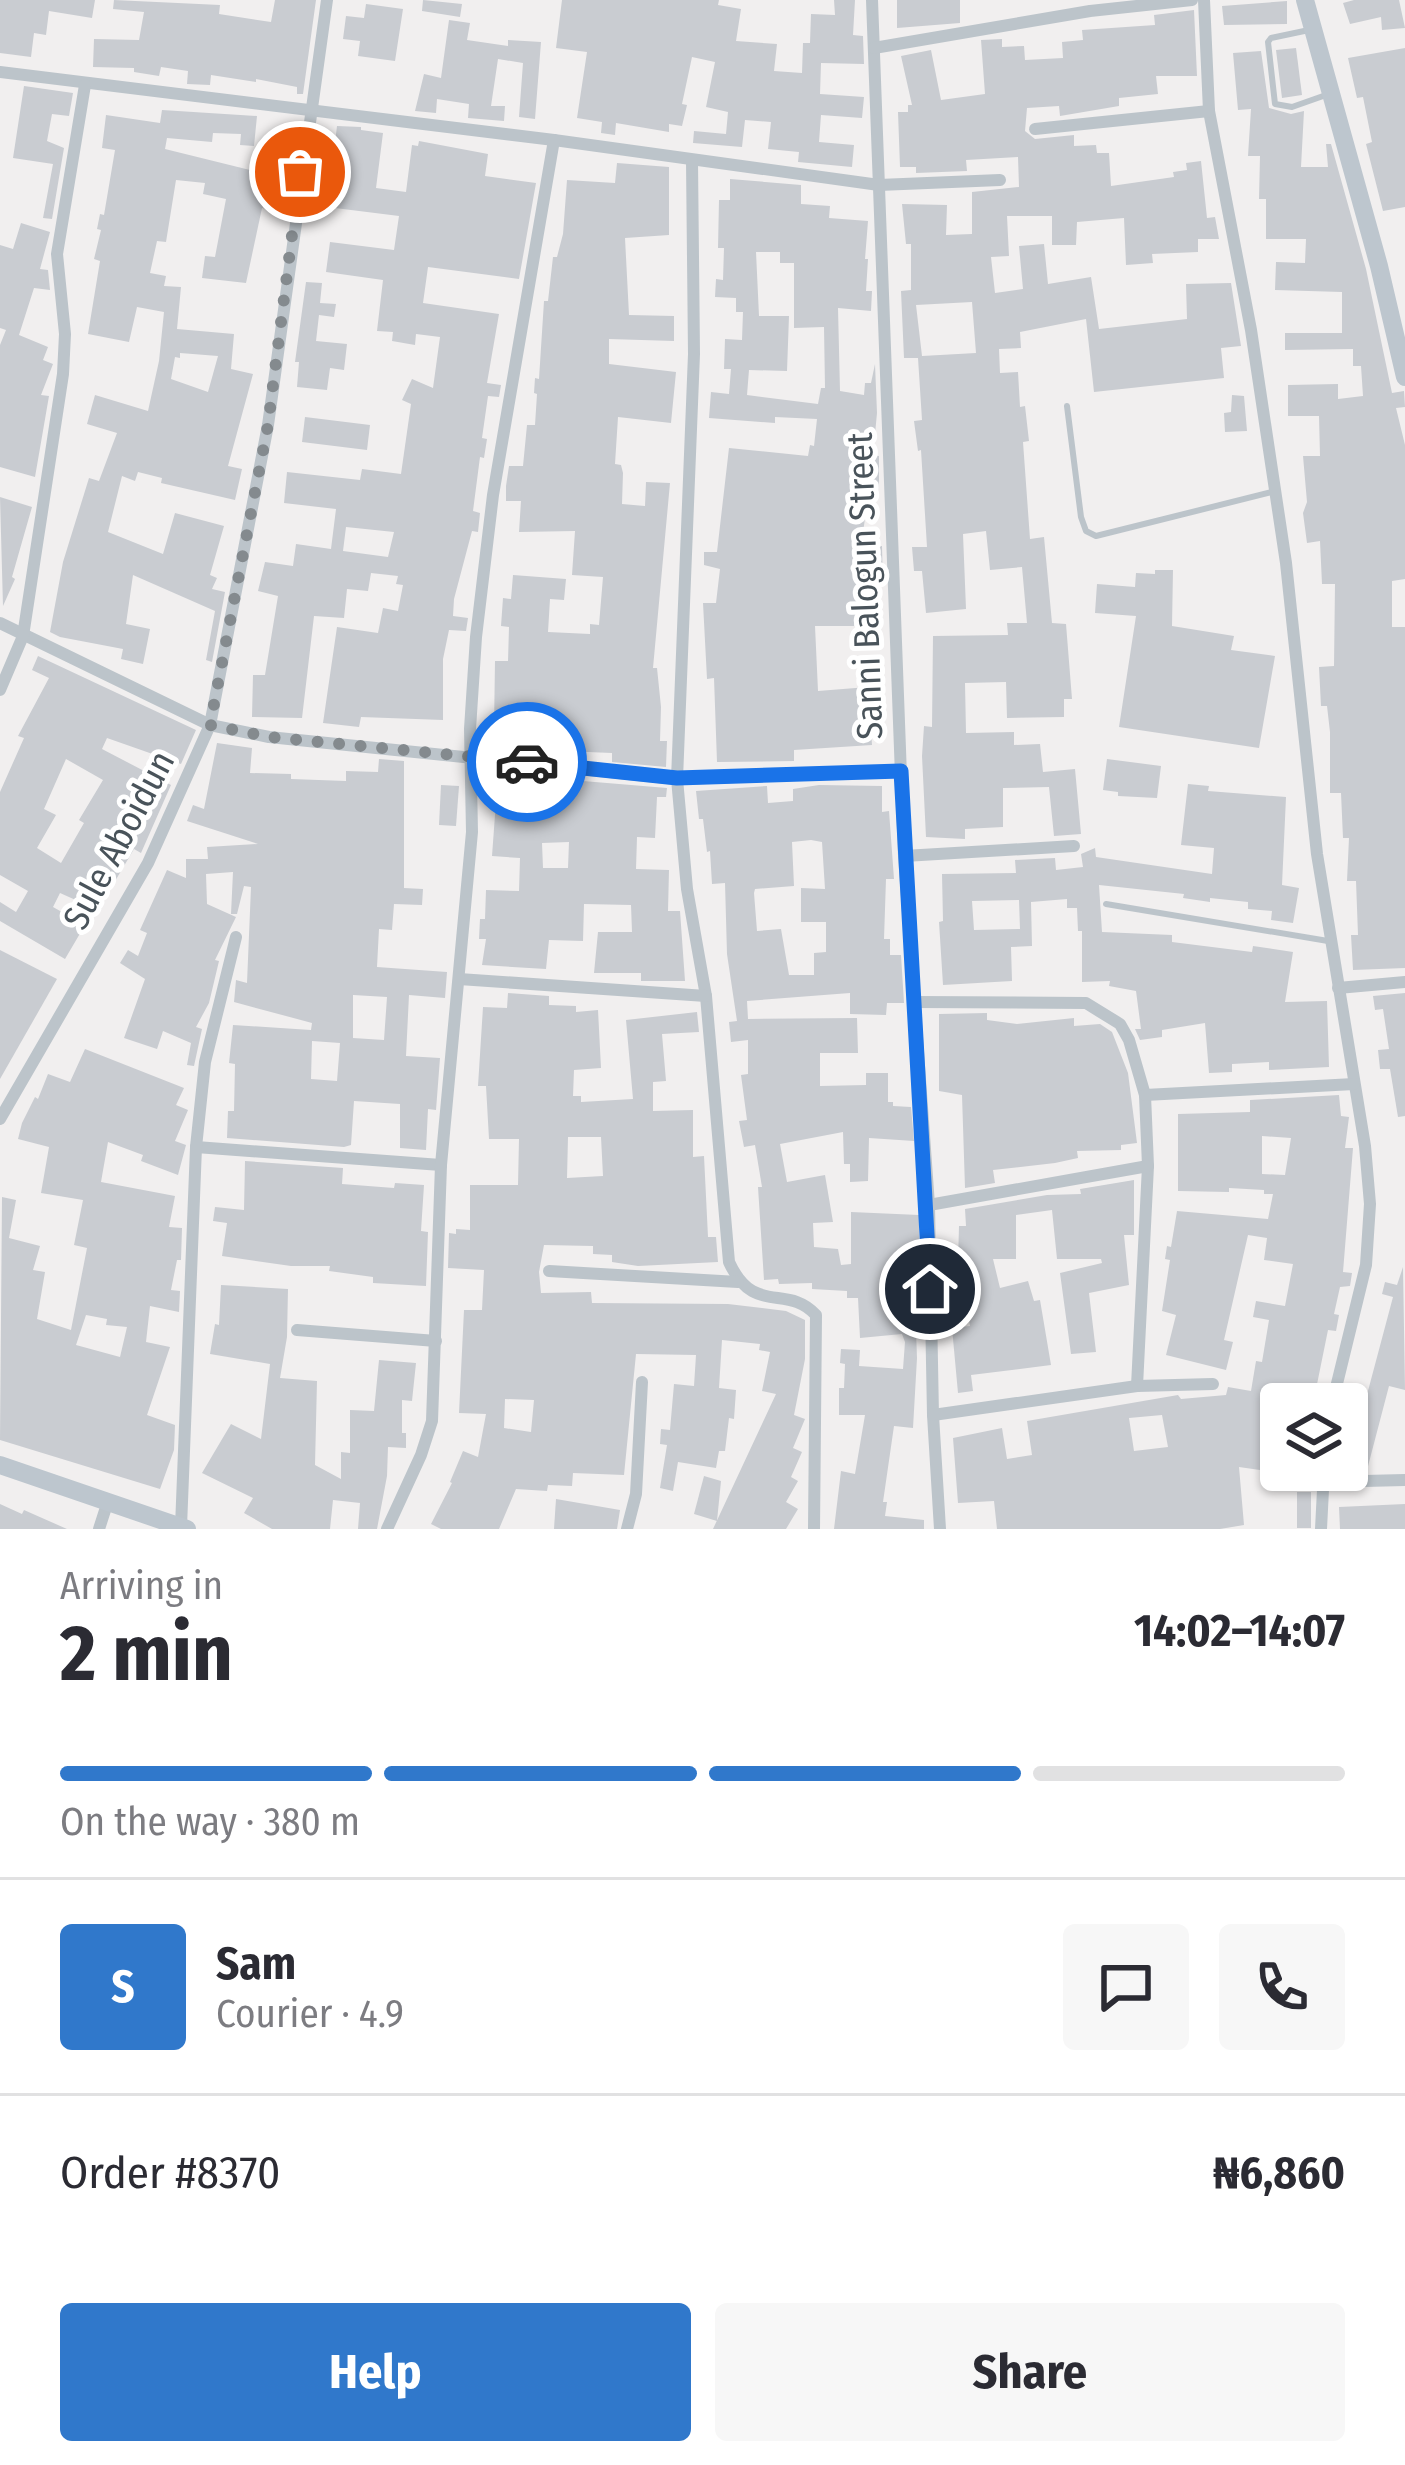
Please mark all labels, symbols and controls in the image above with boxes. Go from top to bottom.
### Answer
pin [249,121,351,223]
icon: bag [267,139,333,205]
street label: Sanni Balogun Street [838,431,892,740]
courier [467,702,587,822]
icon: car [494,729,560,795]
street label: Sule Aboidun [54,743,184,937]
pin [879,1238,981,1340]
icon: home [897,1256,963,1322]
map controls [1260,1383,1368,1491]
button: layers [1260,1383,1368,1491]
text: Arriving in [60,1563,223,1609]
text: 14:02–14:07 [1134,1604,1345,1658]
text: 2 min [60,1607,233,1701]
text: On the way · 380 m [60,1799,360,1845]
button: chat [1063,1924,1189,2050]
button: phone [1219,1924,1345,2050]
text: Sam [216,1937,296,1991]
text: S [111,1960,135,2014]
text: Courier · 4.9 [216,1991,404,2037]
text: Order #8370 [60,2146,280,2200]
text: ₦6,860 [1213,2146,1345,2200]
button: Help [60,2303,691,2441]
button: Share [715,2303,1345,2441]

